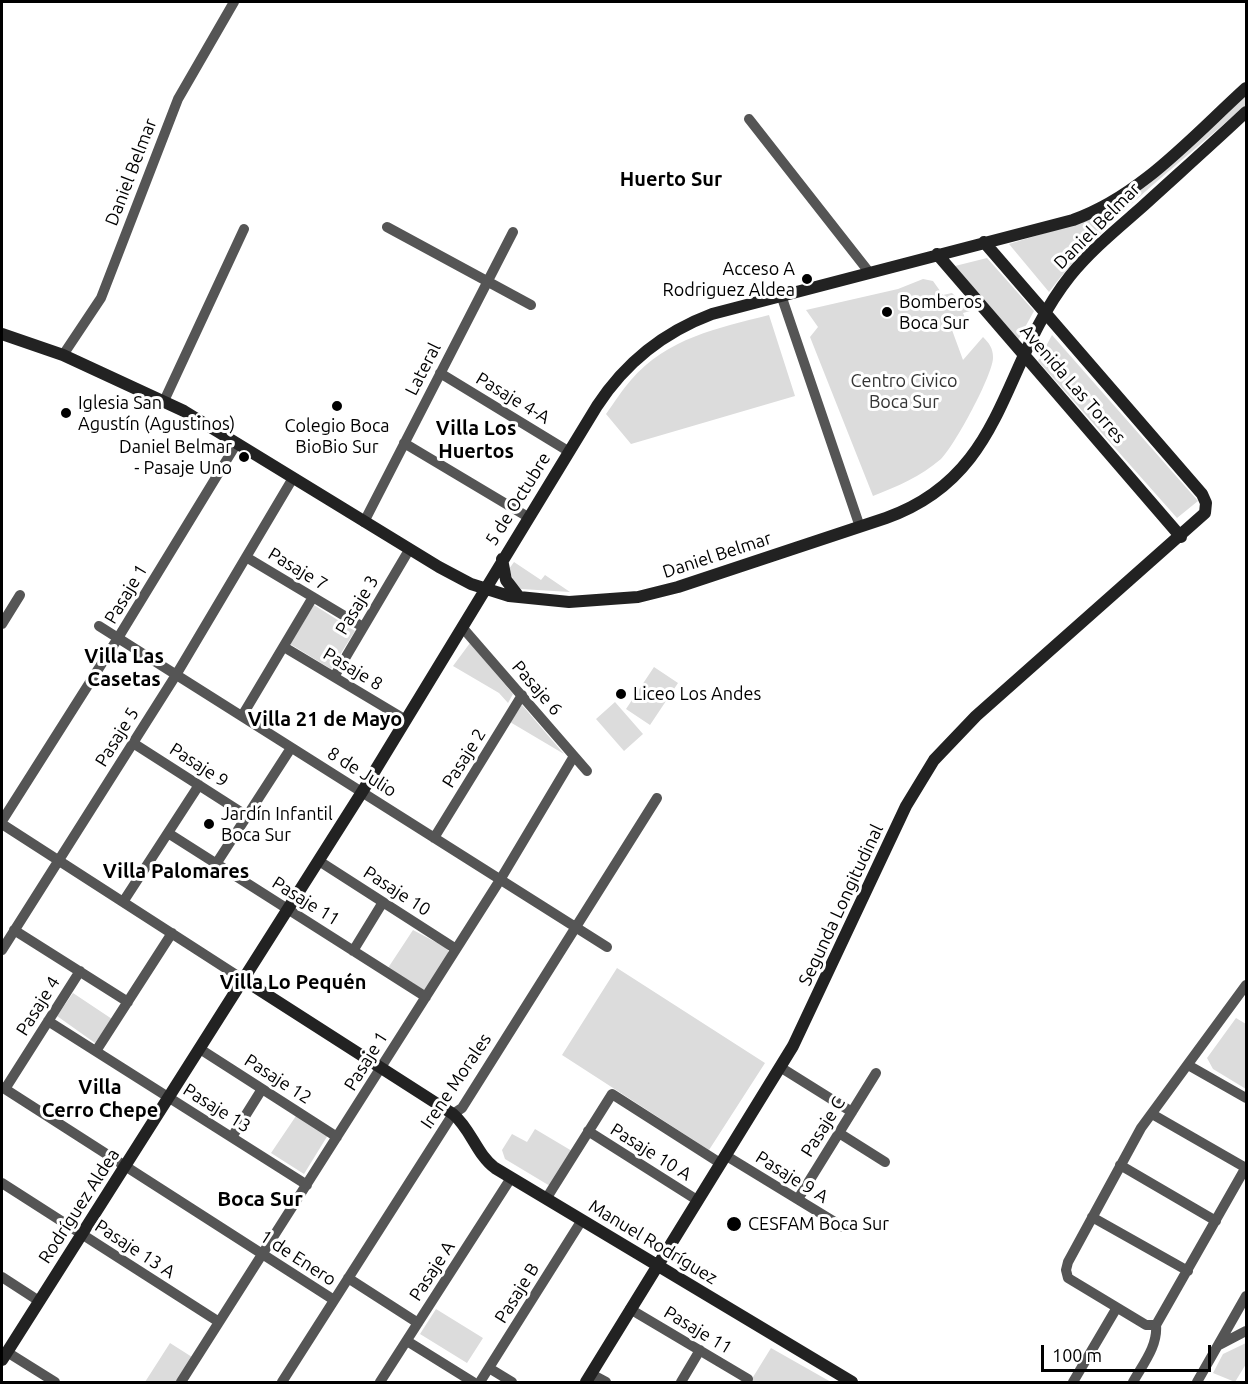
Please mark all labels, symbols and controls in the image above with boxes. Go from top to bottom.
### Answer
street label: Daniel Belmar [101,115,161,229]
district label: Huerto Sur [620,167,722,191]
street label: Daniel Belmar [1049,178,1145,274]
place label: Acceso A Rodriguez Aldea [662,258,795,300]
marker: Acceso A Rodriguez Aldea [800,272,814,286]
place label: Bomberos Boca Sur [899,291,982,334]
marker: Bomberos Boca Sur [880,305,894,319]
street label: Avenida Las Torres [1016,320,1130,448]
street label: Lateral [401,339,445,399]
street label: Pasaje 4-A [472,368,554,428]
park label: Centro Civico Boca Sur [850,370,958,412]
place label: Iglesia San Agustín (Agustinos) [78,392,235,434]
marker: Colegio Boca BioBio Sur [330,399,344,413]
marker: Iglesia San Agustín (Agustinos) [59,406,73,420]
place label: Colegio Boca BioBio Sur [284,415,390,458]
district label: Villa Los Huertos [436,416,516,463]
place label: Daniel Belmar - Pasaje Uno [119,436,232,478]
street label: 5 de Octubre [481,448,555,550]
marker: Daniel Belmar - Pasaje Uno [237,450,251,464]
street label: Daniel Belmar [660,527,774,583]
street label: Pasaje 7 [264,543,332,595]
street label: Pasaje 1 [100,560,152,628]
street label: Pasaje 3 [331,571,383,639]
street label: Pasaje 8 [319,643,387,695]
district label: Villa Las Casetas [84,644,164,691]
street label: Pasaje 6 [507,656,567,720]
place label: Liceo Los Andes [633,683,761,705]
marker: Liceo Los Andes [614,687,628,701]
street label: Pasaje 5 [90,704,144,770]
district label: Villa 21 de Mayo [248,707,402,731]
street label: Pasaje 2 [437,725,491,791]
street label: Pasaje 9 [166,738,232,792]
street label: 8 de Julio [323,742,401,802]
place label: Jardín Infantil Boca Sur [221,803,333,846]
marker: Jardín Infantil Boca Sur [202,817,216,831]
street label: Segunda Longitudinal [794,821,888,989]
district label: Villa Palomares [103,859,249,883]
street label: Pasaje 10 [359,861,435,921]
street label: Pasaje 11 [268,872,344,930]
district label: Villa Lo Pequén [220,970,366,994]
street label: Pasaje 4 [11,973,65,1039]
street label: Pasaje 1 [339,1028,393,1094]
street label: Irene Morales [416,1029,496,1133]
street label: Pasaje 12 [240,1049,316,1109]
district label: Villa Cerro Chepe [42,1075,158,1122]
street label: Pasaje 13 [179,1079,255,1137]
street label: Pasaje C [796,1093,850,1161]
street label: Pasaje 10 A [606,1119,696,1185]
street label: Rodríguez Aldea [34,1145,124,1267]
street label: Pasaje 9 A [752,1146,832,1208]
district label: Boca Sur [217,1186,303,1212]
street label: Manuel Rodríguez [585,1195,721,1289]
place label: CESFAM Boca Sur [748,1213,889,1235]
street label: Pasaje 13 A [91,1215,179,1283]
marker: CESFAM Boca Sur [725,1215,743,1233]
street label: 1 de Enero [256,1225,340,1291]
street label: Pasaje A [405,1237,459,1305]
street label: Pasaje B [490,1259,544,1327]
street label: Pasaje 11 [660,1301,736,1359]
scale bar [1044,1333,1214,1371]
text: 100 m [1052,1345,1102,1365]

